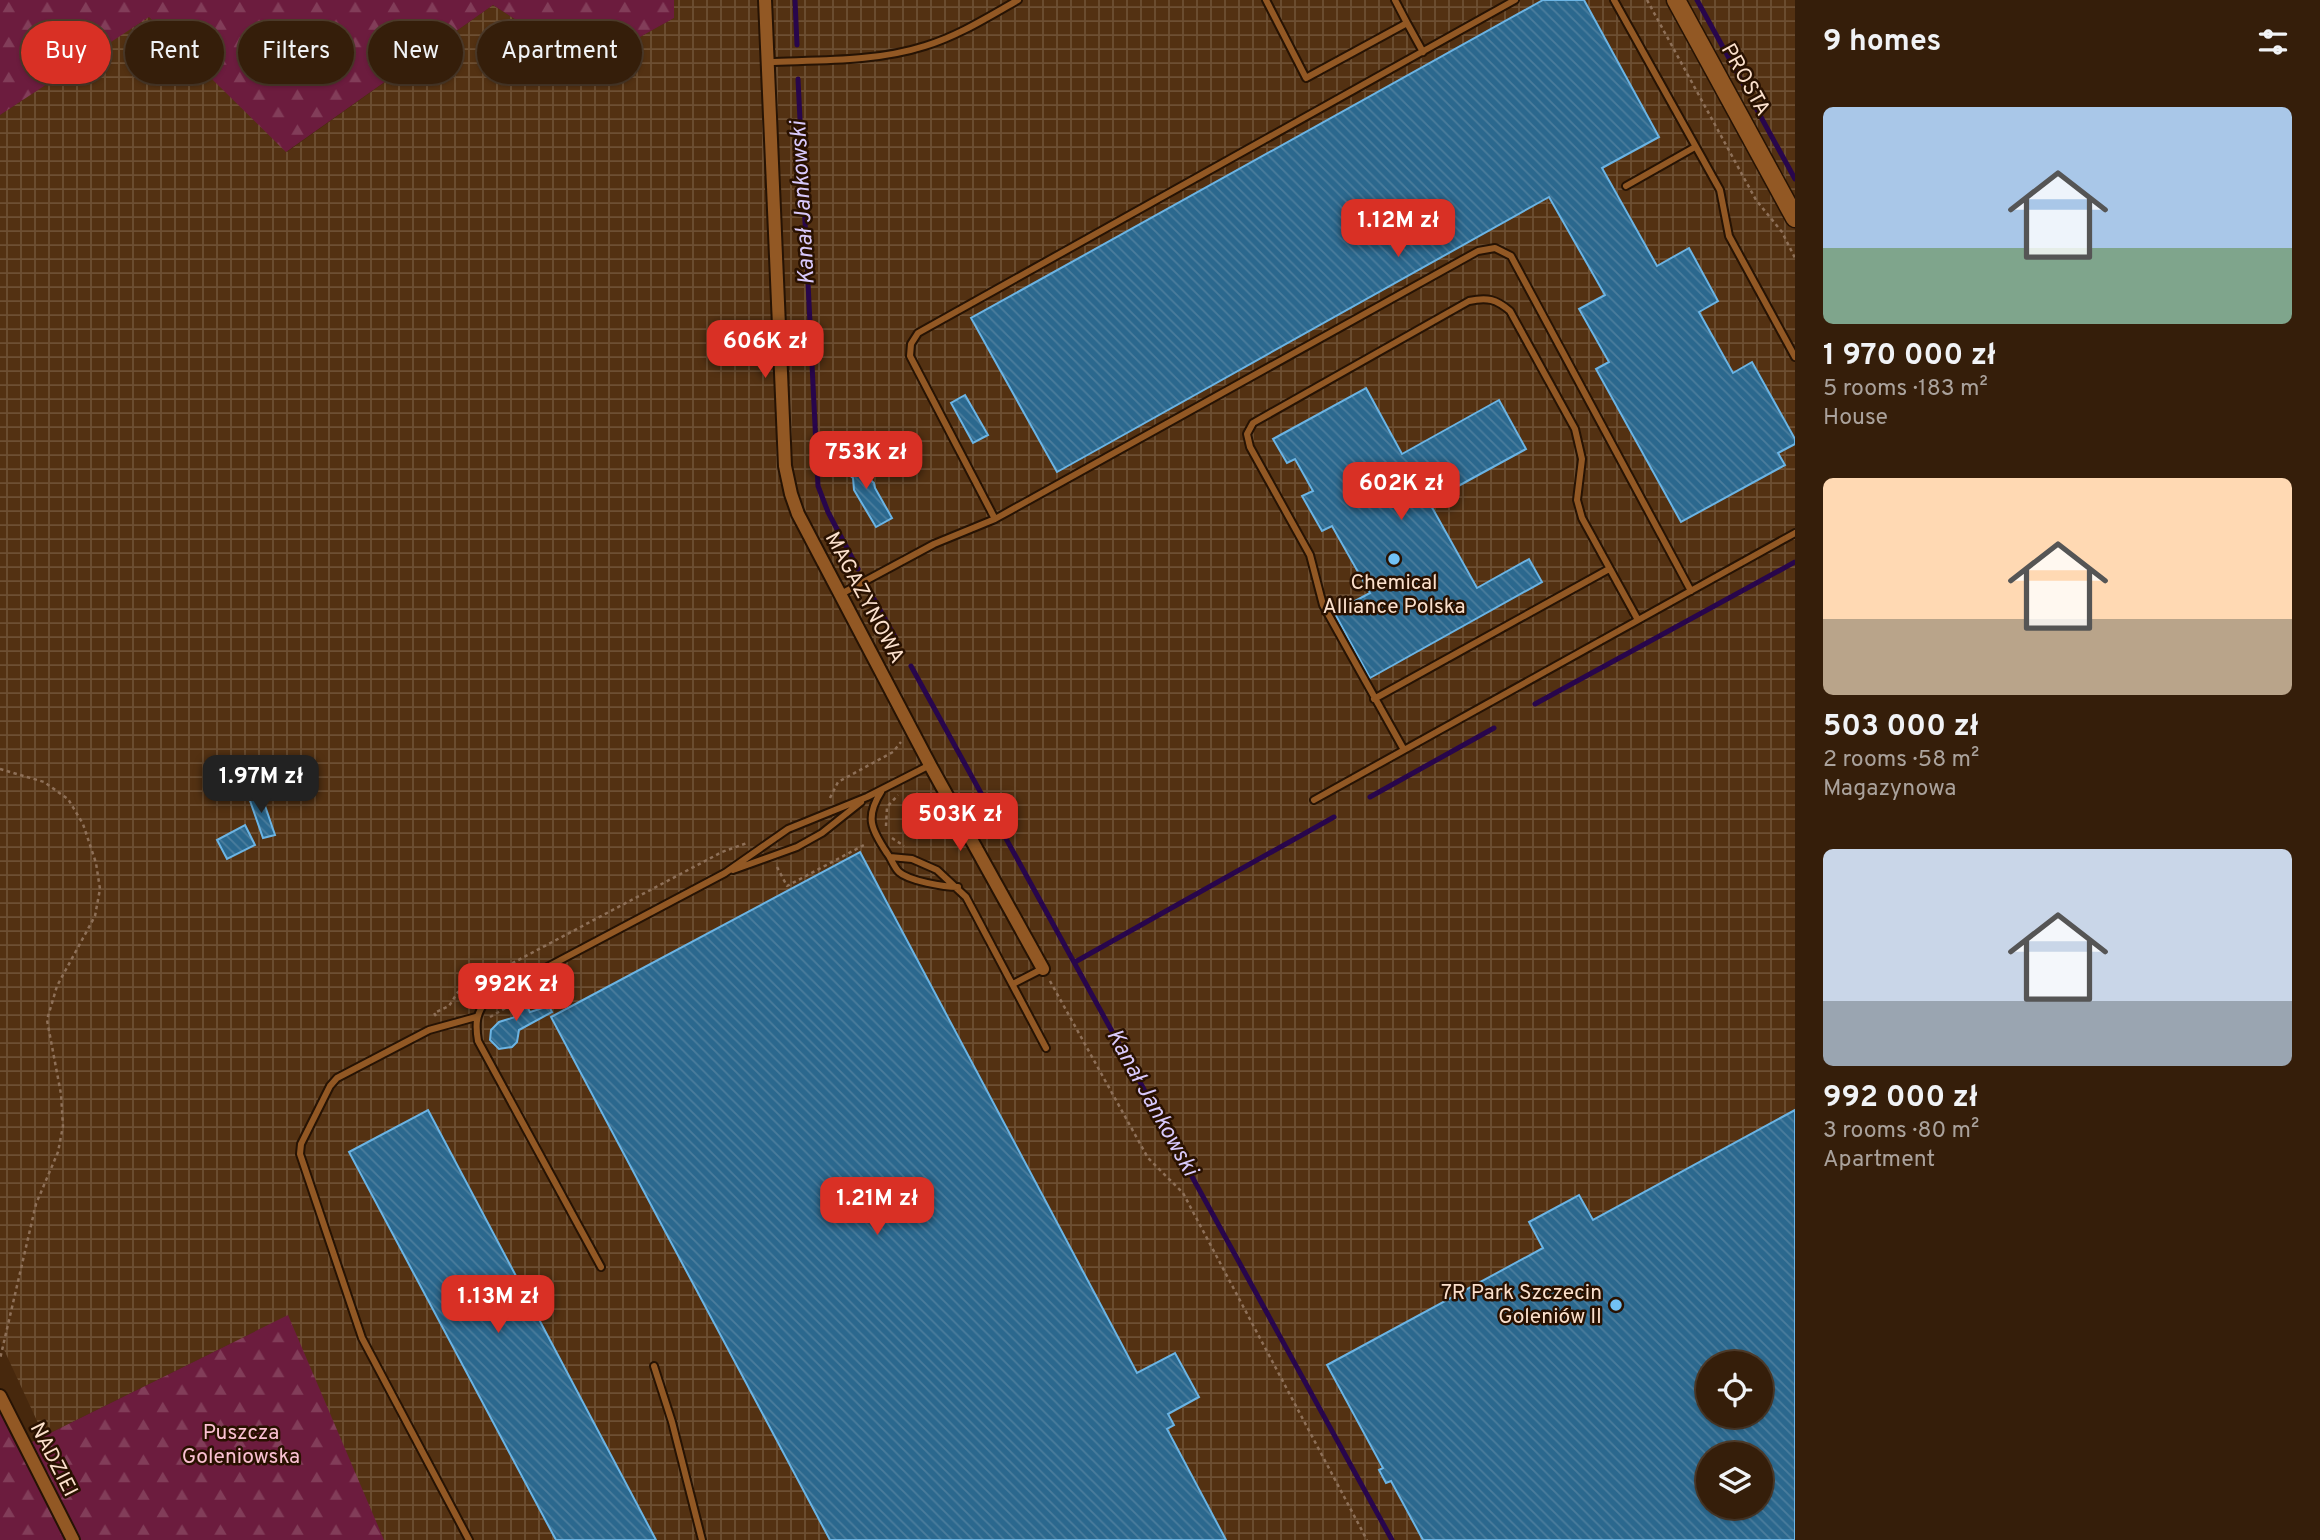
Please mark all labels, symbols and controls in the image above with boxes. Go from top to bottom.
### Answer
chip: Buy [21,21,111,84]
chip: Rent [125,21,224,84]
chip: Filters [238,21,354,84]
chip: New [368,21,463,84]
chip: Apartment [477,21,642,84]
icon: filters [2254,23,2292,61]
text: 9 homes [1823,24,1941,61]
street label: PROSTA [1714,39,1776,121]
water label: Kanał Jankowski [785,119,823,286]
icon: home [1995,152,2121,278]
pin: 1.12M zł [1326,200,1470,259]
text: 1.12M zł [1357,207,1439,236]
pin: 606K zł [700,320,830,380]
text: 606K zł [723,328,807,357]
text: 1 970 000 zł [1823,338,1996,375]
text: 5 rooms · 183 m² [1823,375,1988,404]
text: House [1823,404,1888,433]
pin: 753K zł [801,432,931,491]
text: 753K zł [825,439,907,468]
pin: 602K zł [1336,462,1466,522]
text: 602K zł [1359,470,1443,499]
icon: home [1995,523,2121,649]
street label: MAGAZYNOWA [818,528,910,668]
marker: Chemical Alliance Polska [1386,551,1402,567]
place label: Chemical Alliance Polska [1323,570,1466,621]
text: 503 000 zł [1823,709,1978,746]
text: 2 rooms · 58 m² [1823,746,1979,775]
pin: 1.97M zł [189,756,333,815]
text: 1.97M zł [219,763,303,792]
text: Magazynowa [1823,775,1956,804]
pin: 503K zł [895,794,1025,853]
text: 503K zł [918,801,1002,830]
icon: home [1995,894,2121,1020]
pin: 992K zł [451,964,581,1023]
text: 992K zł [474,971,558,1000]
water label: Kanał Jankowski [1099,1024,1204,1183]
text: 992 000 zł [1823,1080,1978,1117]
text: 3 rooms · 80 m² [1823,1117,1979,1146]
text: Apartment [1823,1146,1935,1175]
pin: 1.21M zł [805,1178,949,1237]
text: 1.21M zł [836,1185,918,1214]
pin: 1.13M zł [426,1276,570,1335]
place label: 7R Park Szczecin Goleniów II [1441,1280,1602,1331]
text: 1.13M zł [457,1283,539,1312]
marker: 7R Park Szczecin Goleniów II [1608,1297,1624,1313]
map controls [1696,1351,1773,1519]
button: locate [1696,1351,1773,1428]
street label: NADZIEI [23,1418,83,1502]
park label: Puszcza Goleniowska [182,1420,300,1471]
button: layers [1696,1442,1773,1519]

